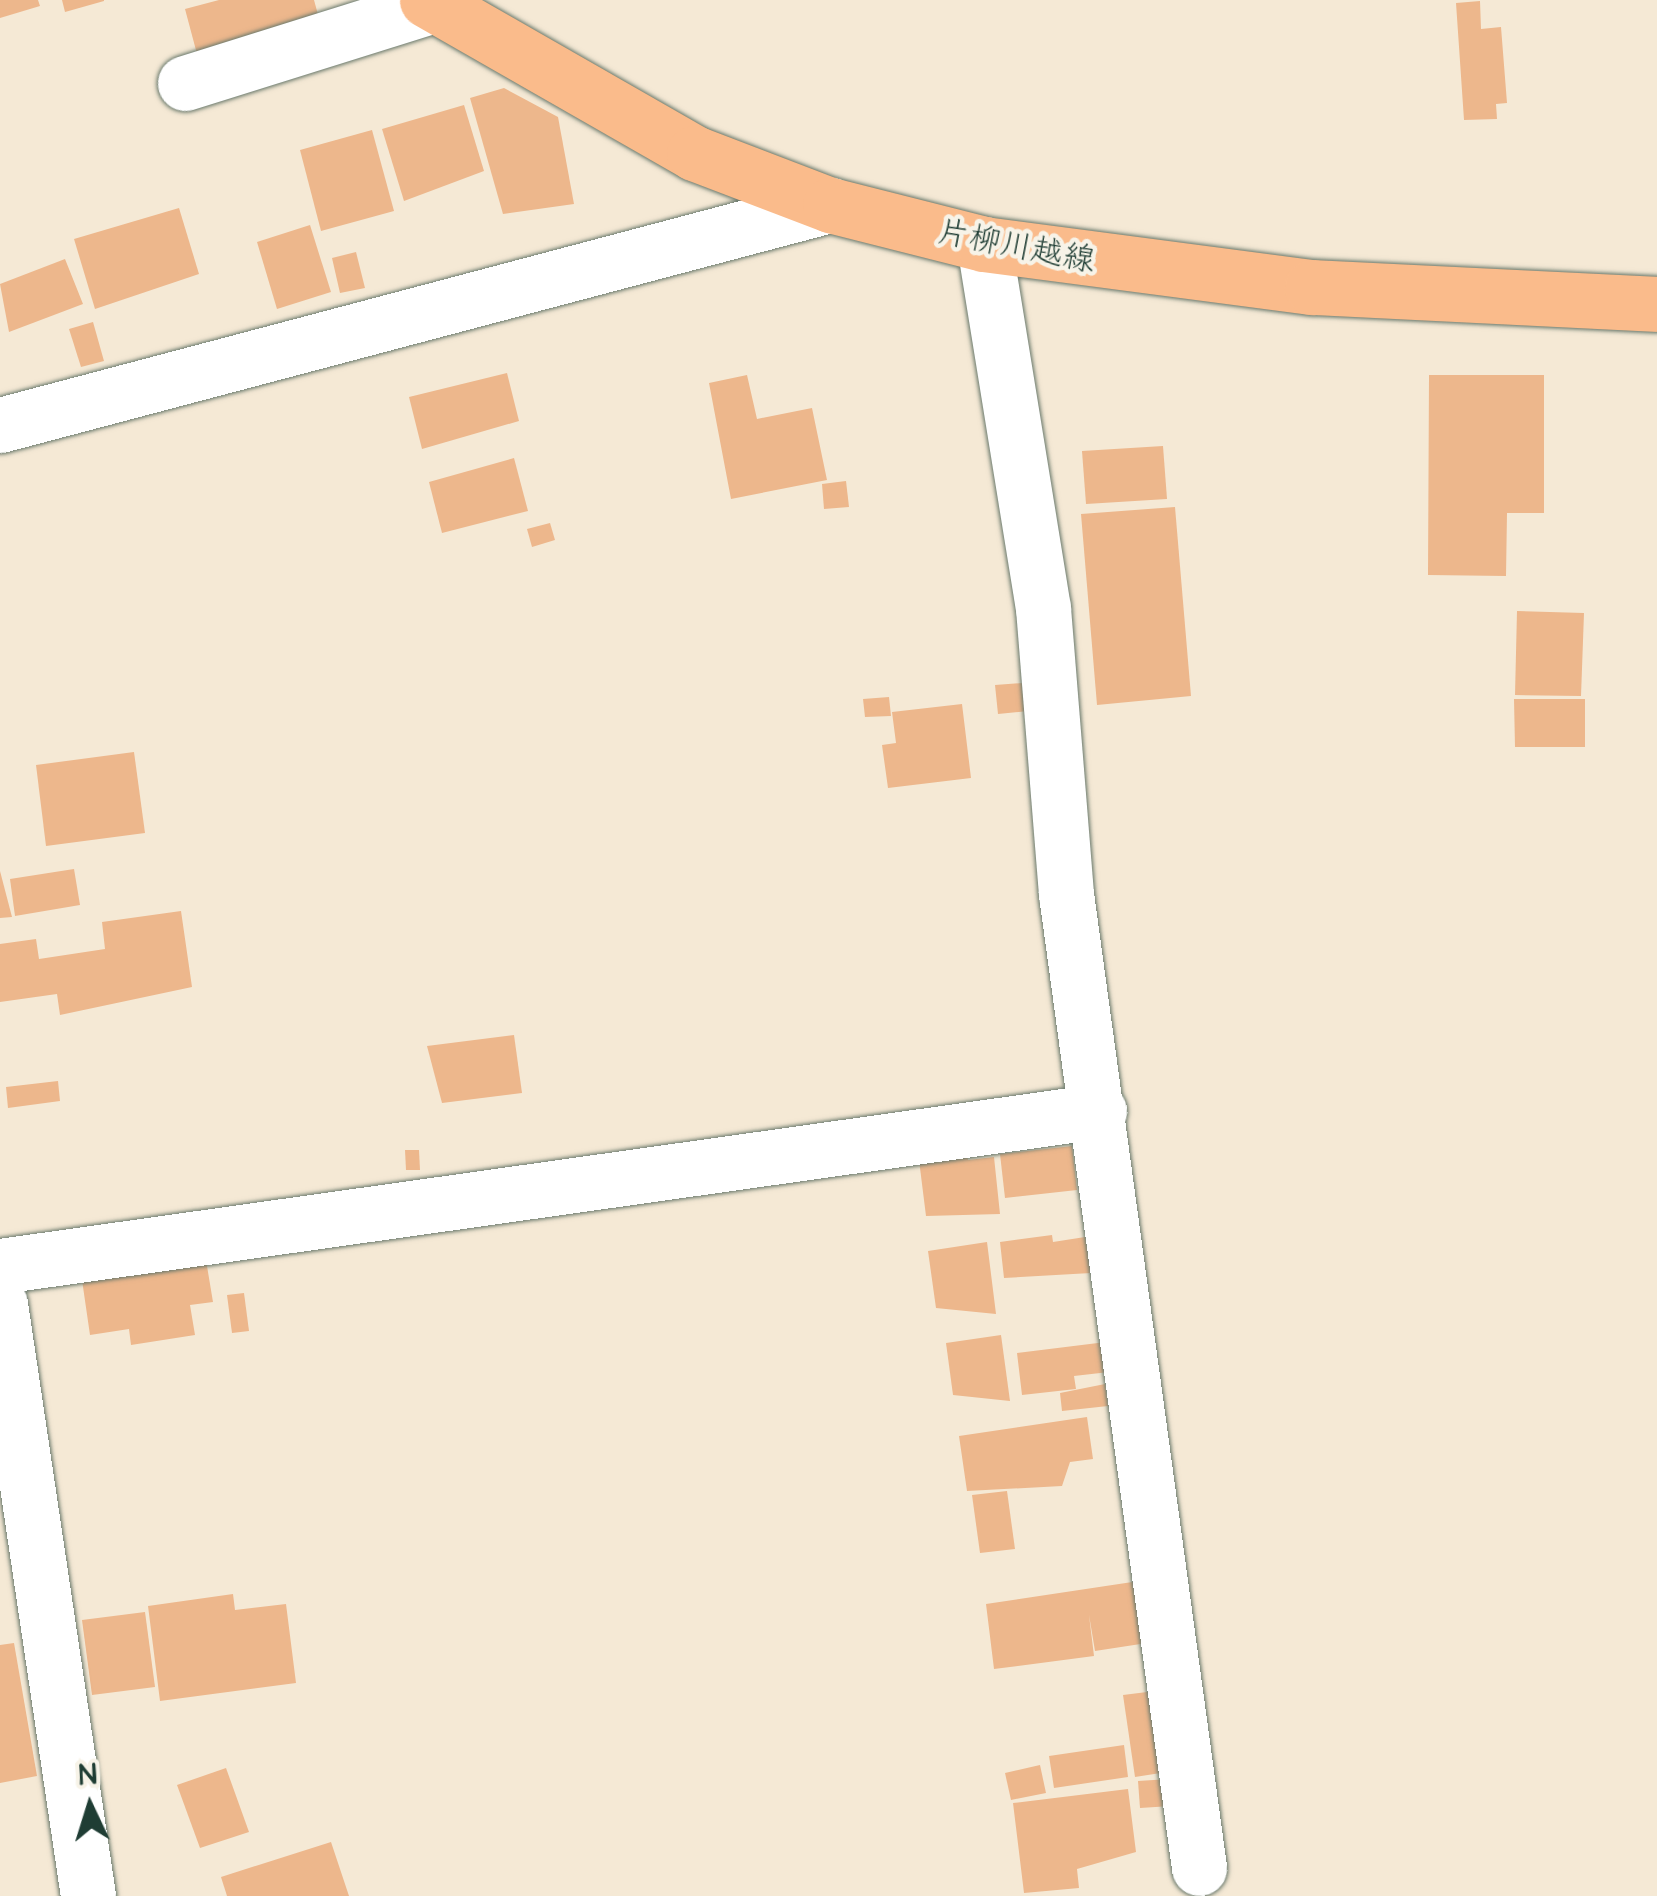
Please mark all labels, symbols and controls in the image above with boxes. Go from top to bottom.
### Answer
street label: 片柳川越線 [934,213,1098,281]
north arrow [40,1756,140,1856]
text: N [78,1756,98,1796]

